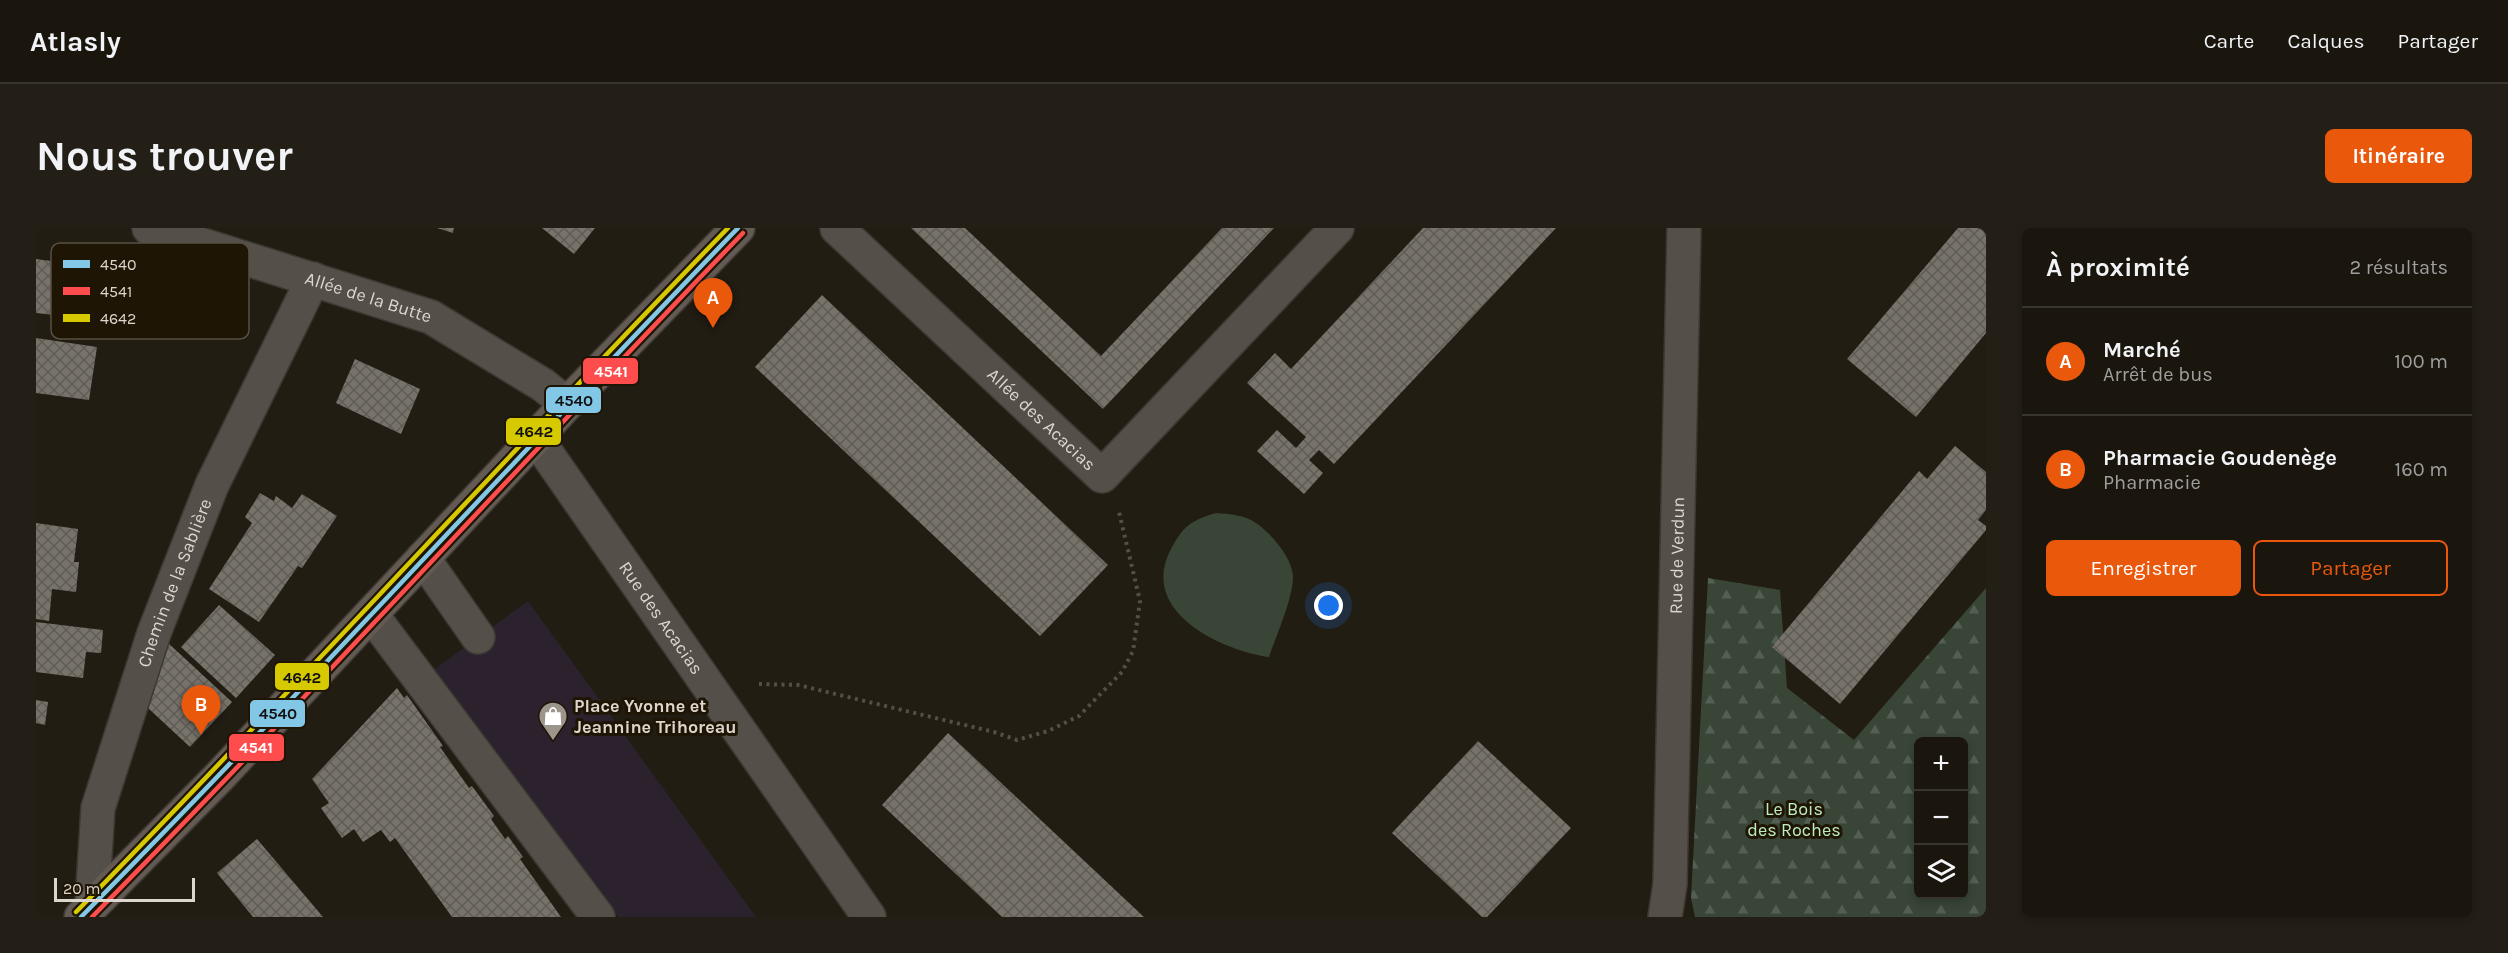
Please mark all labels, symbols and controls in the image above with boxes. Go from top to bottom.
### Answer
text: Atlasly [30,25,121,58]
text: Carte [2204,29,2254,53]
text: Calques [2287,29,2365,53]
text: Partager [2398,29,2478,53]
button: Itinéraire [2325,129,2472,183]
text: Nous trouver [36,131,293,181]
legend [51,243,249,339]
text: À proximité [2046,252,2190,283]
text: 4540 [100,255,136,274]
text: 2 résultats [2349,256,2448,279]
street label: Allée de la Butte [302,267,434,328]
pin: A [694,279,732,328]
text: 4541 [100,282,132,301]
text: 4642 [100,309,136,328]
text: Marché [2103,337,2181,363]
text: A [2059,350,2072,373]
text: 100 m [2394,350,2448,373]
line badge: 4541 [582,357,639,385]
text: 4541 [594,362,628,381]
street label: Allée des Acacias [983,363,1100,475]
text: Arrêt de bus [2103,363,2213,386]
line badge: 4540 [545,386,602,414]
text: 4540 [555,391,593,410]
line badge: 4642 [505,417,562,446]
text: 4642 [515,422,553,441]
text: Pharmacie Goudenège [2103,445,2337,471]
text: B [2059,458,2072,481]
text: 160 m [2395,458,2448,481]
text: Pharmacie [2103,471,2201,494]
street label: Chemin de la Sablière [133,495,217,670]
street label: Rue de Verdun [1665,497,1689,614]
button: Enregistrer [2046,540,2241,596]
button: Partager [2253,540,2448,596]
street label: Rue des Acacias [614,557,708,679]
your location [1314,591,1343,620]
line badge: 4642 [274,662,330,691]
text: 4642 [283,668,321,687]
pin: B [182,686,220,735]
place label: Place Yvonne et Jeannine Trihoreau [574,695,737,738]
line badge: 4540 [249,699,306,728]
shop icon: Place Yvonne et Jeannine Trihoreau [537,700,569,742]
text: 4540 [259,704,297,723]
line badge: 4541 [228,733,285,762]
map controls [1914,737,1968,899]
button: + [1914,737,1968,791]
text: 4541 [239,738,273,757]
button: − [1914,791,1968,845]
park label: Le Bois des Roches [1747,798,1841,841]
button: layers [1914,845,1968,899]
scale bar [54,875,195,902]
text: 20 m [63,879,101,898]

